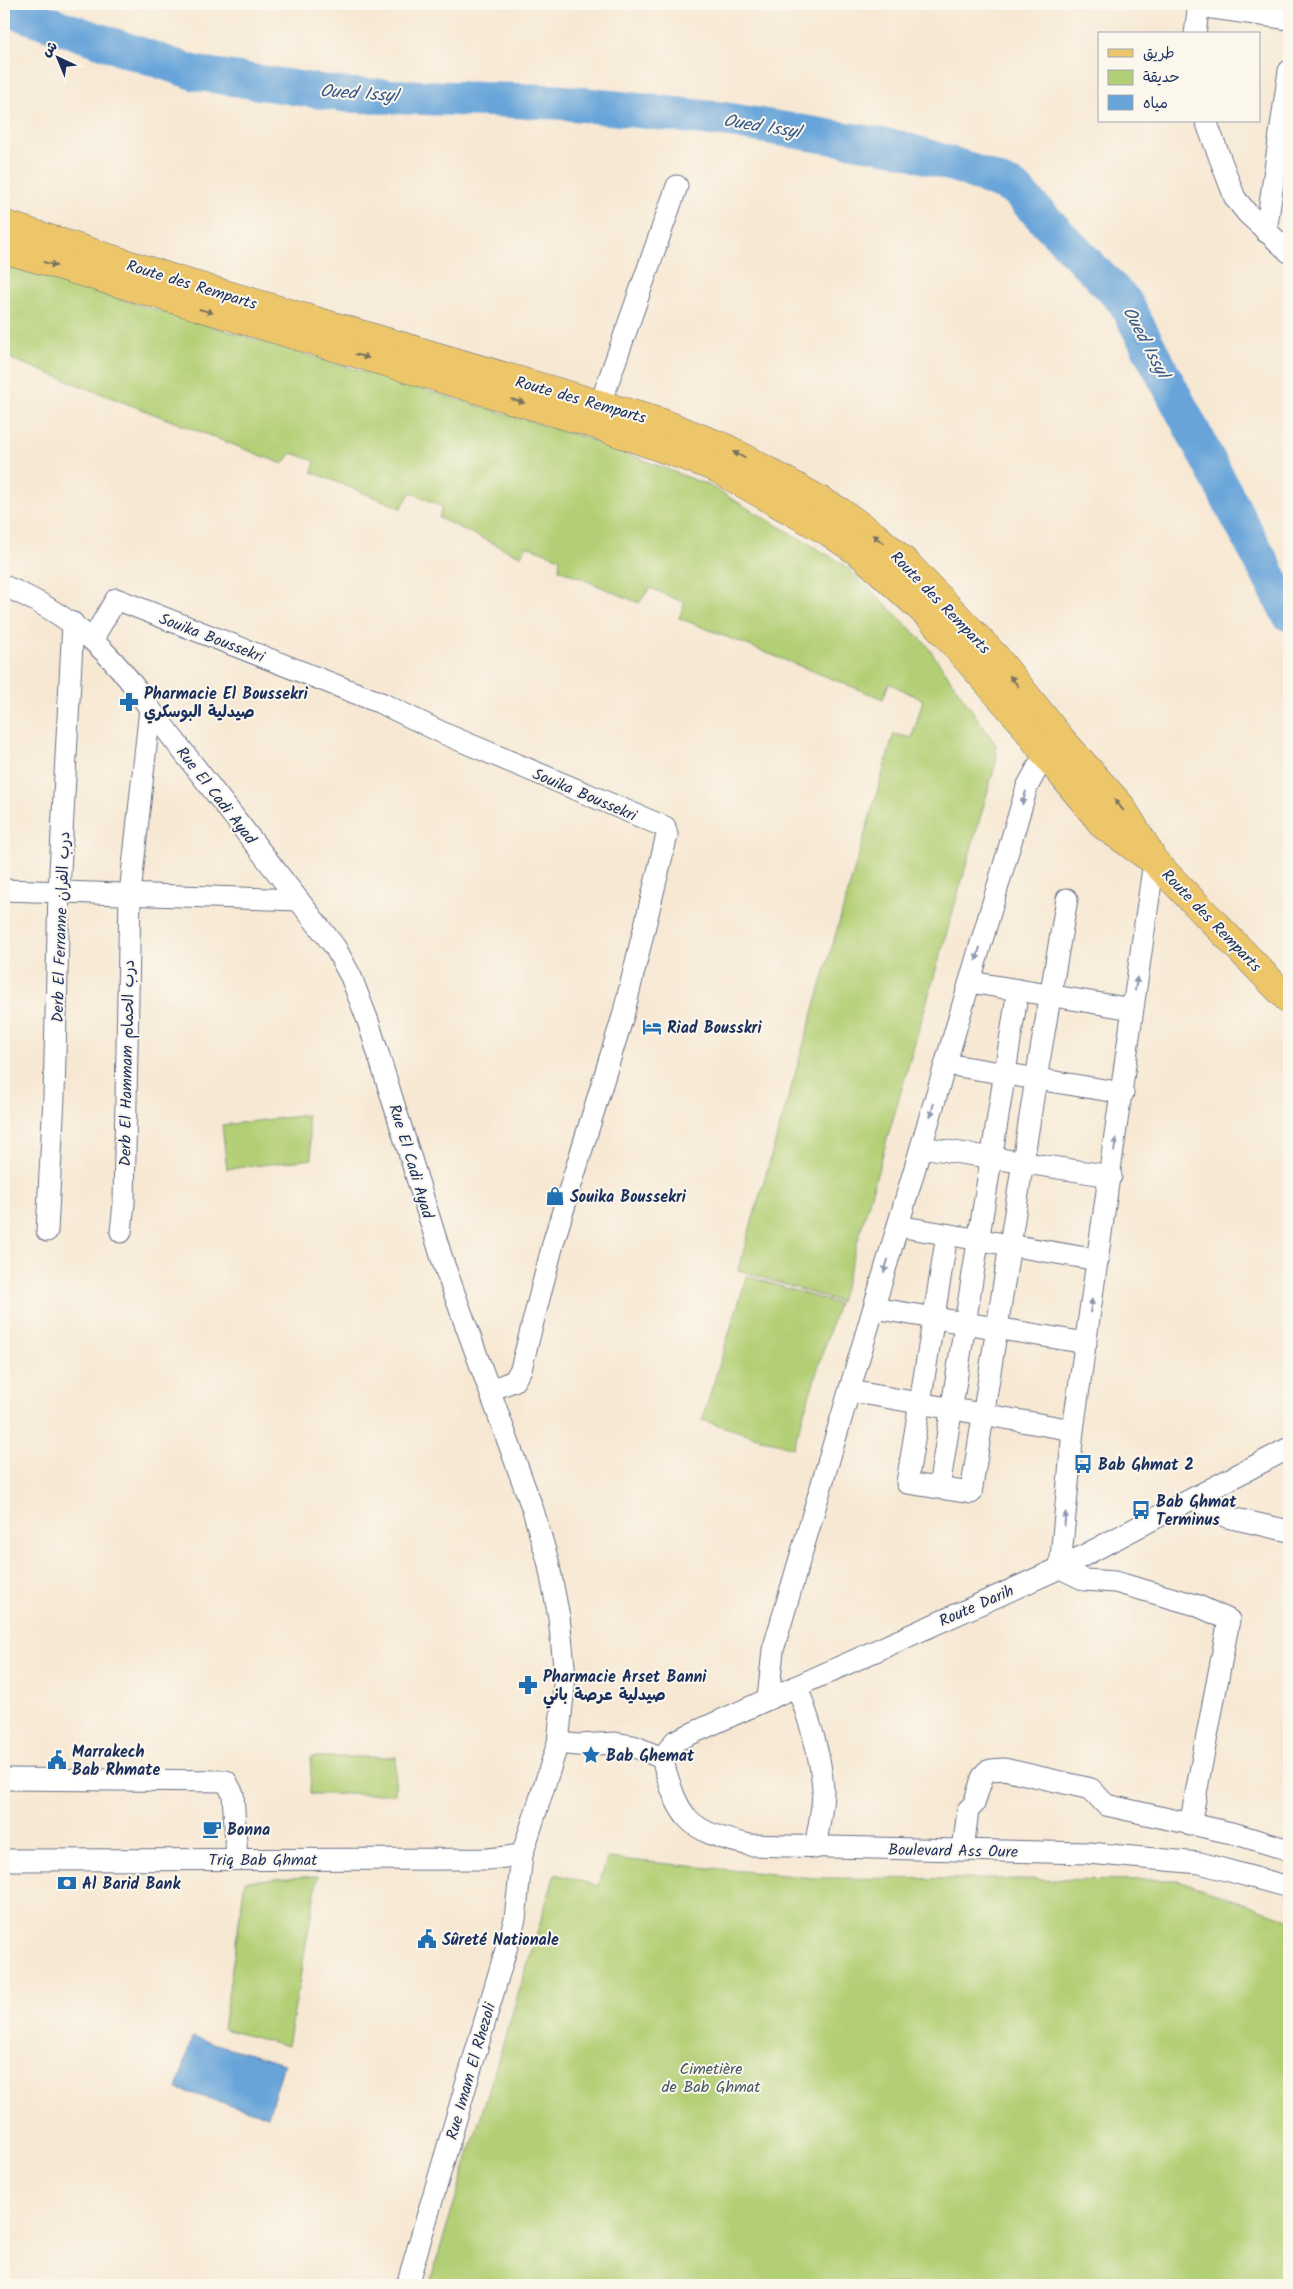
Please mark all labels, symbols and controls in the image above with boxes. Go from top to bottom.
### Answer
north arrow [32,32,82,82]
legend [1098,32,1260,122]
text: ش [36,36,63,63]
text: طريق [1143,42,1175,66]
text: حديقة [1143,66,1180,90]
water label: Oued Issyl [319,77,402,112]
text: مياه [1143,92,1168,116]
water label: Oued Issyl [721,107,806,148]
street label: Route des Remparts [123,254,260,317]
one-way arrow [43,261,58,269]
water label: Oued Issyl [1114,302,1177,387]
one-way arrow [198,307,213,315]
one-way arrow [355,352,370,360]
street label: Route des Remparts [512,370,649,431]
one-way arrow [511,398,526,406]
one-way arrow [731,451,746,459]
one-way arrow [871,533,884,544]
street label: Route des Remparts [884,546,996,661]
street label: Souika Boussekri [155,607,269,670]
one-way arrow [1009,675,1020,688]
place label: Pharmacie El Boussekri صيدلية البوسكري [144,682,309,725]
pharmacy icon: Pharmacie El Boussekri صيدلية البوسكري [118,691,140,713]
street label: Rue El Cadi Ayad [170,742,263,851]
street label: Souika Boussekri [528,762,642,829]
one-way arrow [1020,790,1028,805]
one-way arrow [1114,798,1124,812]
street label: Derb El Ferranne درب الفران [46,831,77,1023]
street label: Route des Remparts [1155,864,1267,979]
one-way arrow [974,946,982,961]
street label: Derb El Hammam درب الحمام [113,959,142,1167]
one-way arrow [1132,976,1140,992]
hotel icon: Riad Bousskri [641,1016,663,1038]
place label: Riad Bousskri [667,1016,762,1041]
street label: Rue El Cadi Ayad [381,1101,440,1223]
one-way arrow [928,1102,936,1117]
one-way arrow [1111,1137,1119,1153]
shop icon: Souika Boussekri [544,1185,566,1207]
place label: Souika Boussekri [570,1185,687,1210]
one-way arrow [882,1258,890,1273]
one-way arrow [1088,1297,1096,1313]
bus stop icon: Bab Ghmat 2 [1072,1453,1094,1475]
place label: Bab Ghmat 2 [1098,1453,1194,1478]
place label: Bab Ghmat Terminus [1156,1490,1237,1533]
bus stop icon: Bab Ghmat Terminus [1130,1499,1152,1521]
one-way arrow [1061,1511,1069,1527]
street label: Route Darih [935,1579,1018,1634]
place label: Pharmacie Arset Banni صيدلية عرصة باني [543,1665,707,1709]
pharmacy icon: Pharmacie Arset Banni صيدلية عرصة باني [517,1674,539,1696]
place label: Marrakech Bab Rhmate [72,1740,160,1783]
place icon: Bab Ghemat [580,1744,602,1766]
place label: Bab Ghemat [606,1744,695,1769]
public building icon: Marrakech Bab Rhmate [46,1749,68,1771]
cafe icon: Bonna [201,1818,223,1840]
place label: Bonna [227,1818,270,1843]
street label: Boulevard Ass Oure [888,1838,1018,1865]
street label: Triq Bab Ghmat [209,1848,318,1873]
bank icon: Al Barid Bank [56,1872,78,1894]
place label: Al Barid Bank [82,1872,181,1897]
public building icon: Sûreté Nationale [416,1928,438,1950]
place label: Sûreté Nationale [442,1928,559,1953]
street label: Rue Imam El Rhezoli [440,1999,503,2143]
park label: Cimetière de Bab Ghmat [662,2057,761,2100]

